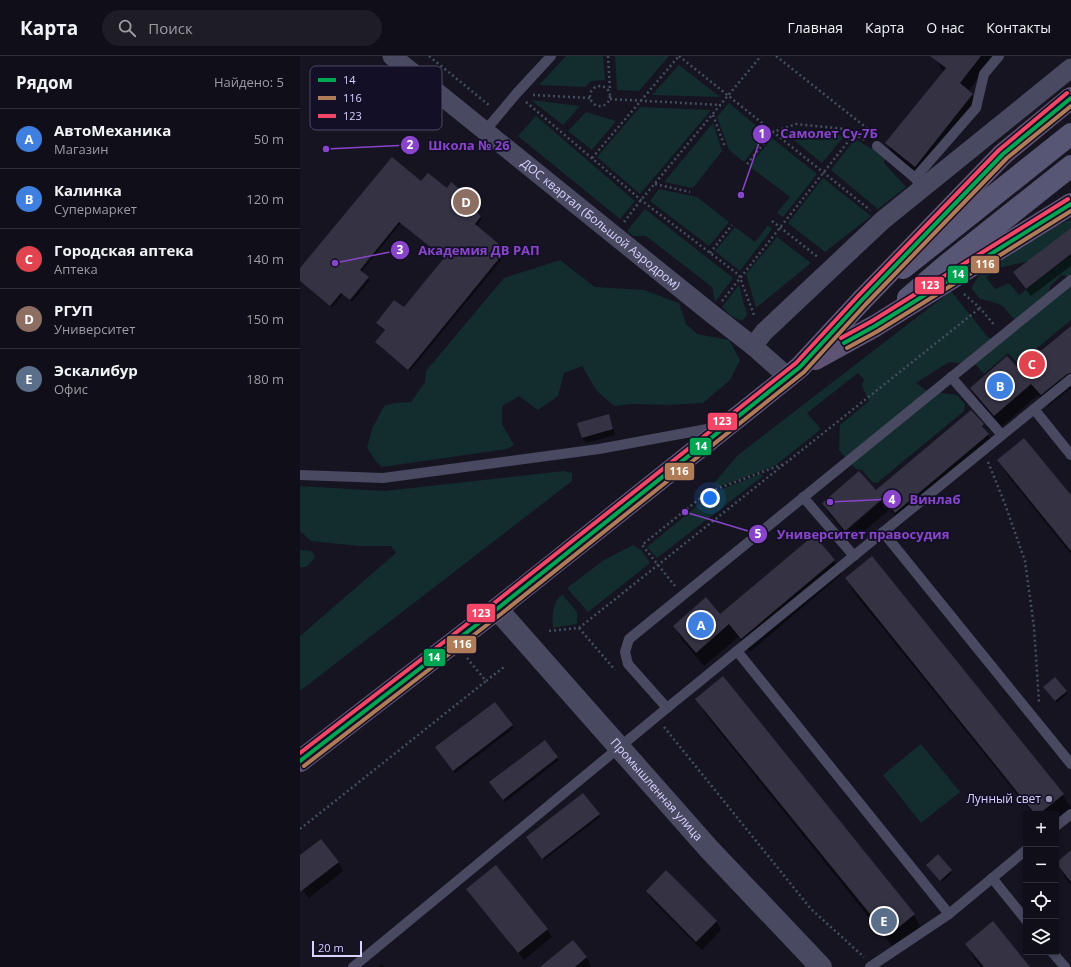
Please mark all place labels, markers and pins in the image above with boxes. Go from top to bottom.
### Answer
callout: Самолет Су-7Б [752,121,886,146]
callout: Школа № 26 [400,133,517,158]
pin: D [453,187,479,217]
callout: Академия ДВ РАП [390,238,548,263]
pin: C [1019,349,1045,379]
pin: B [987,371,1013,401]
callout: Винлаб [882,487,969,512]
callout: Университет правосудия [748,522,957,547]
pin: A [688,610,714,640]
place label: Лунный свет [966,790,1041,807]
marker: Лунный свет [1044,794,1054,804]
pin: E [871,906,897,936]

